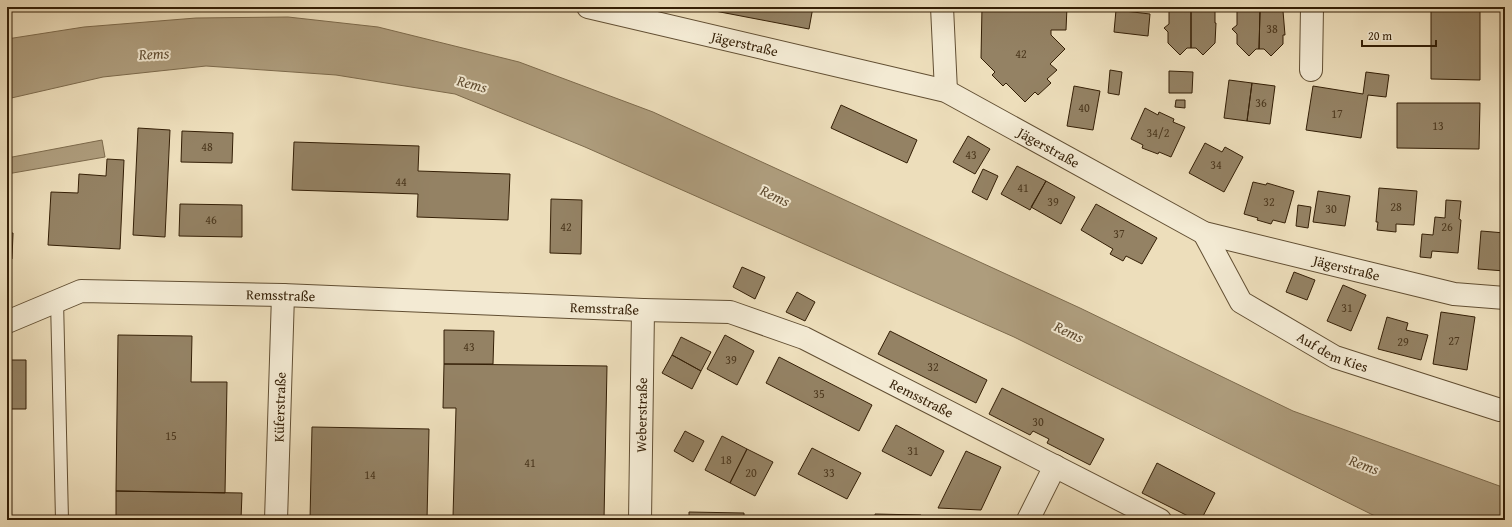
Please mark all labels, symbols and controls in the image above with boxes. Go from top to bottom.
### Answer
house number: 38 [1266,20,1278,37]
scale bar [1362,22,1436,48]
street label: Jägerstraße [707,26,781,61]
text: 20 m [1368,27,1392,44]
water label: Rems [137,42,170,65]
house number: 42 [1015,45,1027,62]
water label: Rems [454,69,490,98]
house number: 36 [1255,94,1267,111]
house number: 40 [1078,99,1090,116]
house number: 17 [1331,105,1343,122]
house number: 13 [1432,117,1444,134]
street label: Jägerstraße [1012,121,1084,173]
house number: 34/2 [1147,124,1170,141]
house number: 48 [201,138,213,155]
house number: 43 [965,146,977,163]
house number: 34 [1210,156,1222,173]
house number: 44 [395,173,407,190]
water label: Rems [756,179,794,212]
house number: 41 [1017,179,1029,196]
house number: 39 [1047,193,1059,210]
house number: 32 [1263,193,1275,210]
house number: 28 [1390,198,1402,215]
house number: 30 [1325,200,1337,217]
house number: 46 [205,211,217,228]
house number: 42 [560,218,572,235]
house number: 26 [1441,218,1453,235]
house number: 37 [1113,225,1125,242]
street label: Jägerstraße [1309,250,1382,286]
street label: Remsstraße [246,284,316,306]
street label: Remsstraße [569,297,640,320]
house number: 31 [1341,299,1353,316]
water label: Rems [1050,315,1088,348]
street label: Auf dem Kies [1293,327,1371,377]
house number: 27 [1448,332,1460,349]
house number: 29 [1397,333,1409,350]
house number: 43 [463,338,475,355]
house number: 39 [725,351,737,368]
house number: 32 [927,358,939,375]
street label: Küferstraße [268,371,291,443]
street label: Remsstraße [886,373,957,423]
street label: Weberstraße [631,377,652,453]
house number: 35 [813,385,825,402]
house number: 30 [1032,413,1044,430]
house number: 15 [165,427,177,444]
house number: 31 [907,442,919,459]
water label: Rems [1345,449,1383,480]
house number: 18 [720,451,732,468]
house number: 41 [524,454,536,471]
house number: 20 [745,464,757,481]
house number: 33 [823,464,835,481]
house number: 14 [364,466,376,483]

